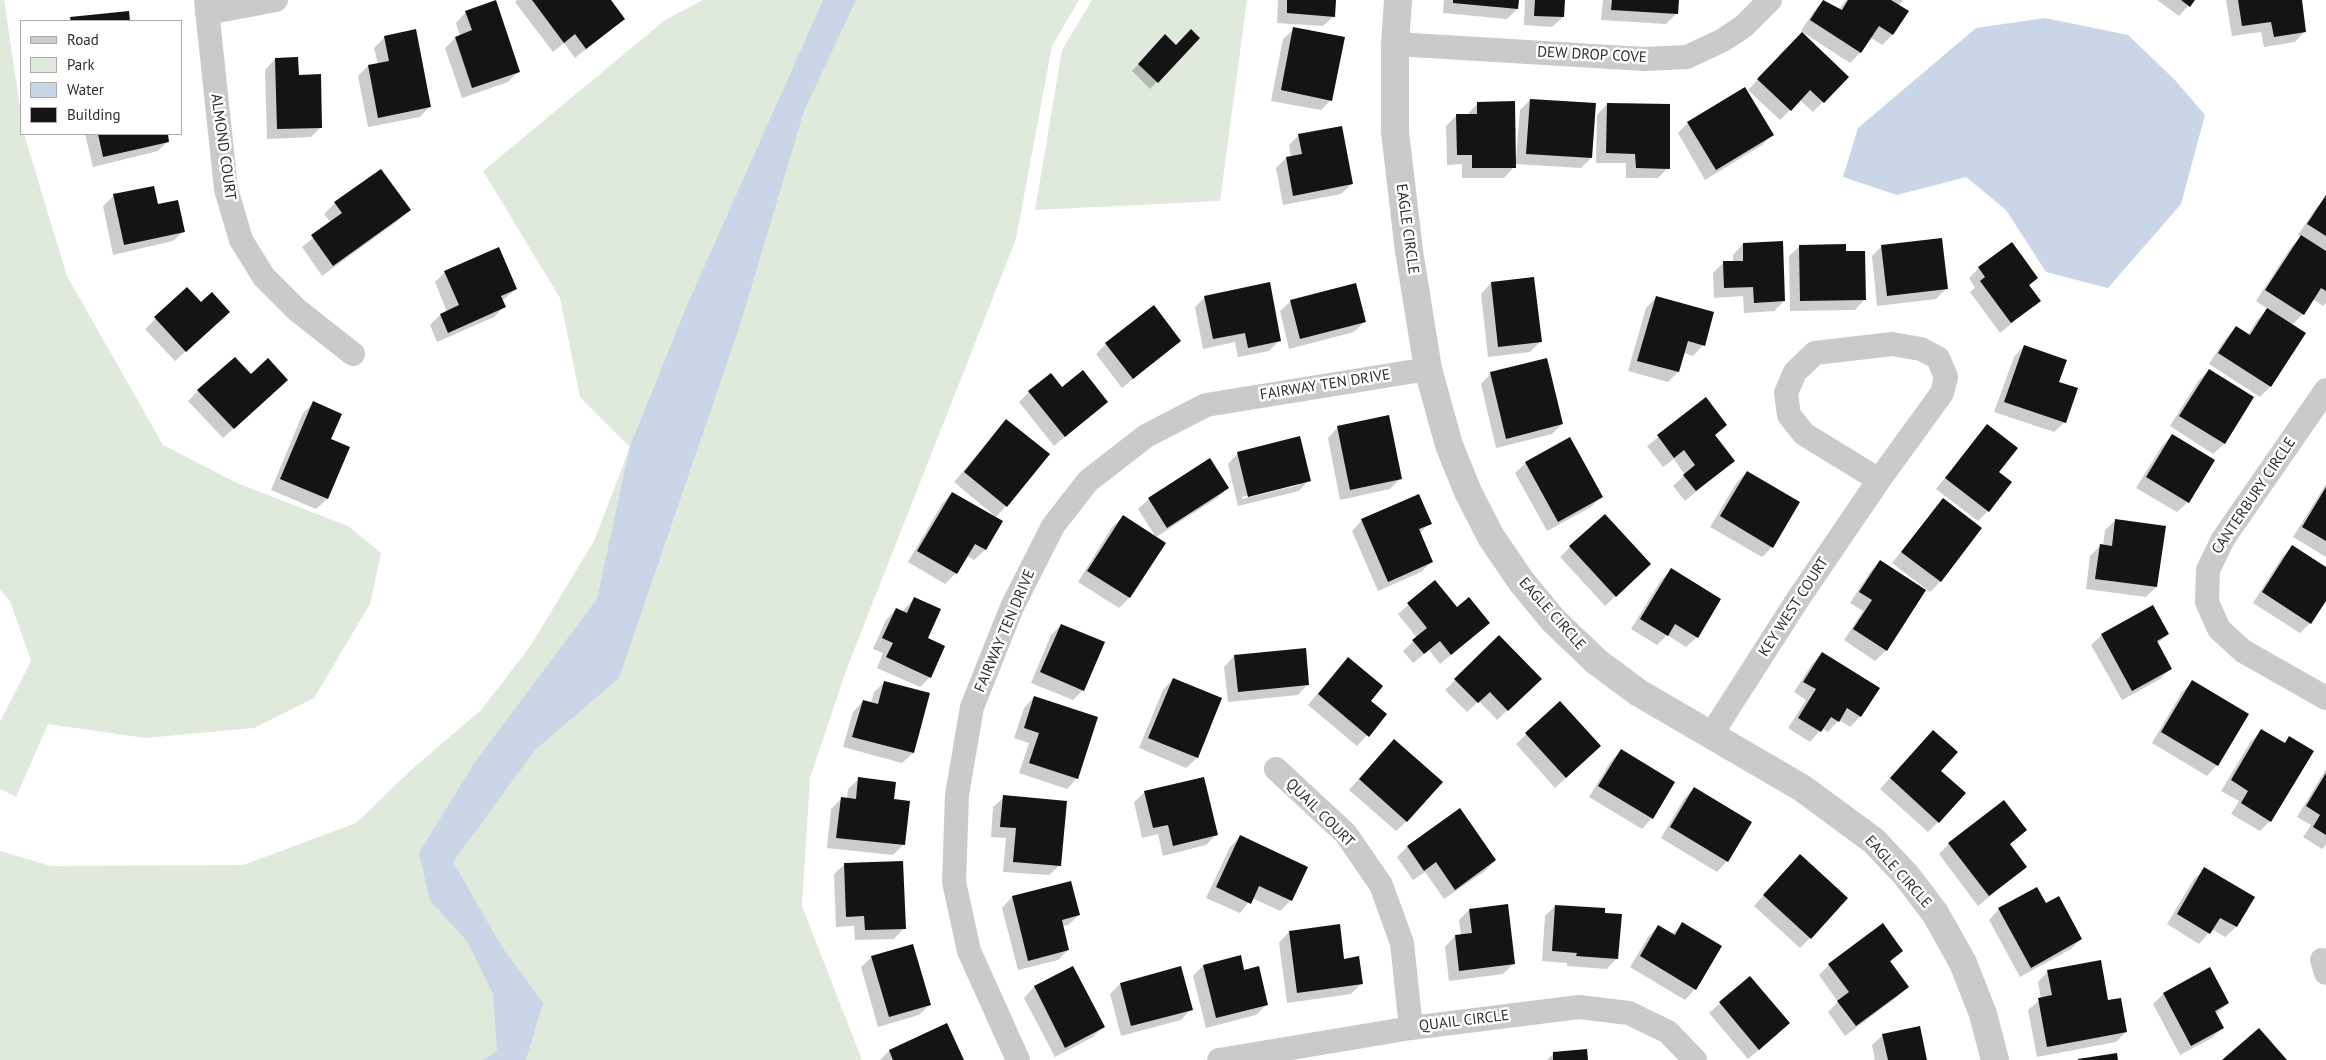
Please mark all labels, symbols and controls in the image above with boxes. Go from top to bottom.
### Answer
legend [20,20,182,135]
text: Road [67,30,99,49]
street label: DEW DROP COVE [1537,43,1647,67]
text: Park [67,55,95,74]
text: Water [67,80,104,99]
street label: ALMOND COURT [207,93,239,201]
text: Building [67,105,121,124]
street label: EAGLE CIRCLE [1392,183,1422,275]
street label: FAIRWAY TEN DRIVE [1259,366,1391,404]
street label: CANTERBURY CIRCLE [2208,434,2300,558]
street label: KEY WEST COURT [1755,554,1833,660]
street label: FAIRWAY TEN DRIVE [971,567,1039,695]
street label: EAGLE CIRCLE [1515,574,1589,654]
street label: QUAIL COURT [1282,775,1358,851]
street label: EAGLE CIRCLE [1861,832,1935,912]
street label: QUAIL CIRCLE [1418,1007,1510,1035]

